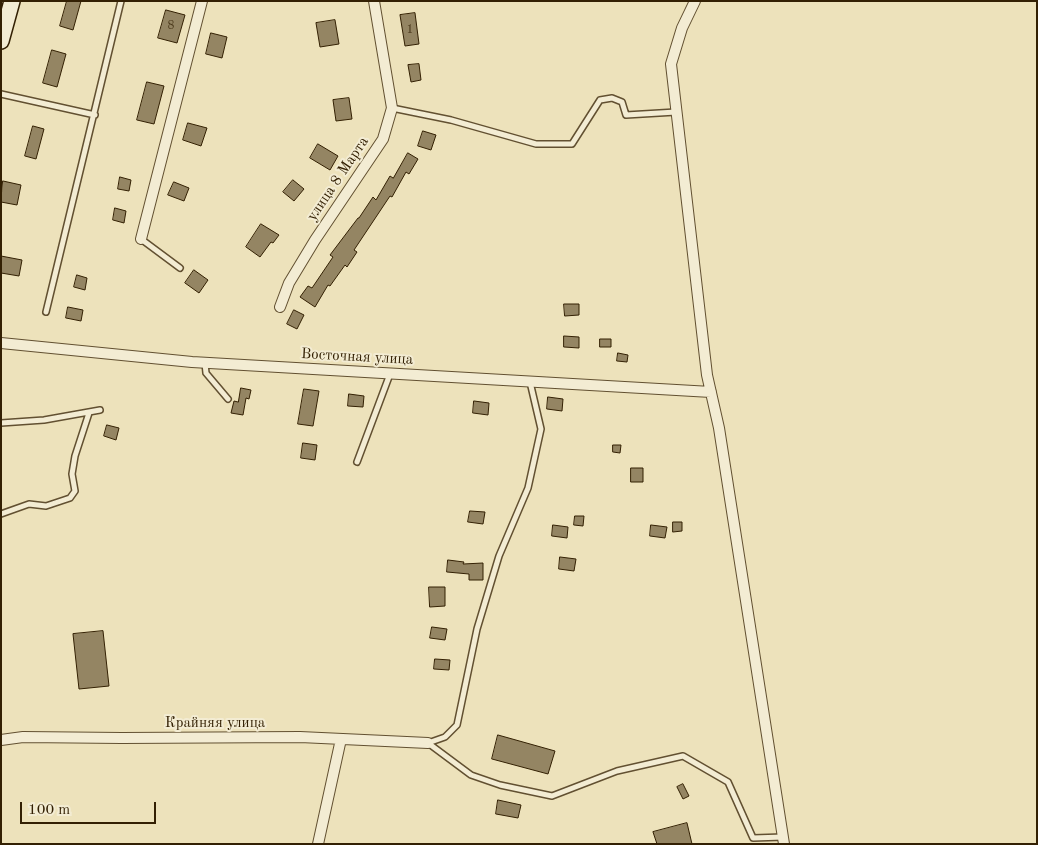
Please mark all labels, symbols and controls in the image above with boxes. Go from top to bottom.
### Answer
house number: 8 [168,19,174,33]
house number: 1 [407,23,413,37]
street label: улица 8 Марта [303,133,373,225]
street label: Восточная улица [300,345,414,369]
street label: Крайняя улица [165,714,265,732]
scale bar [22,792,159,824]
text: 100 m [28,803,70,818]

